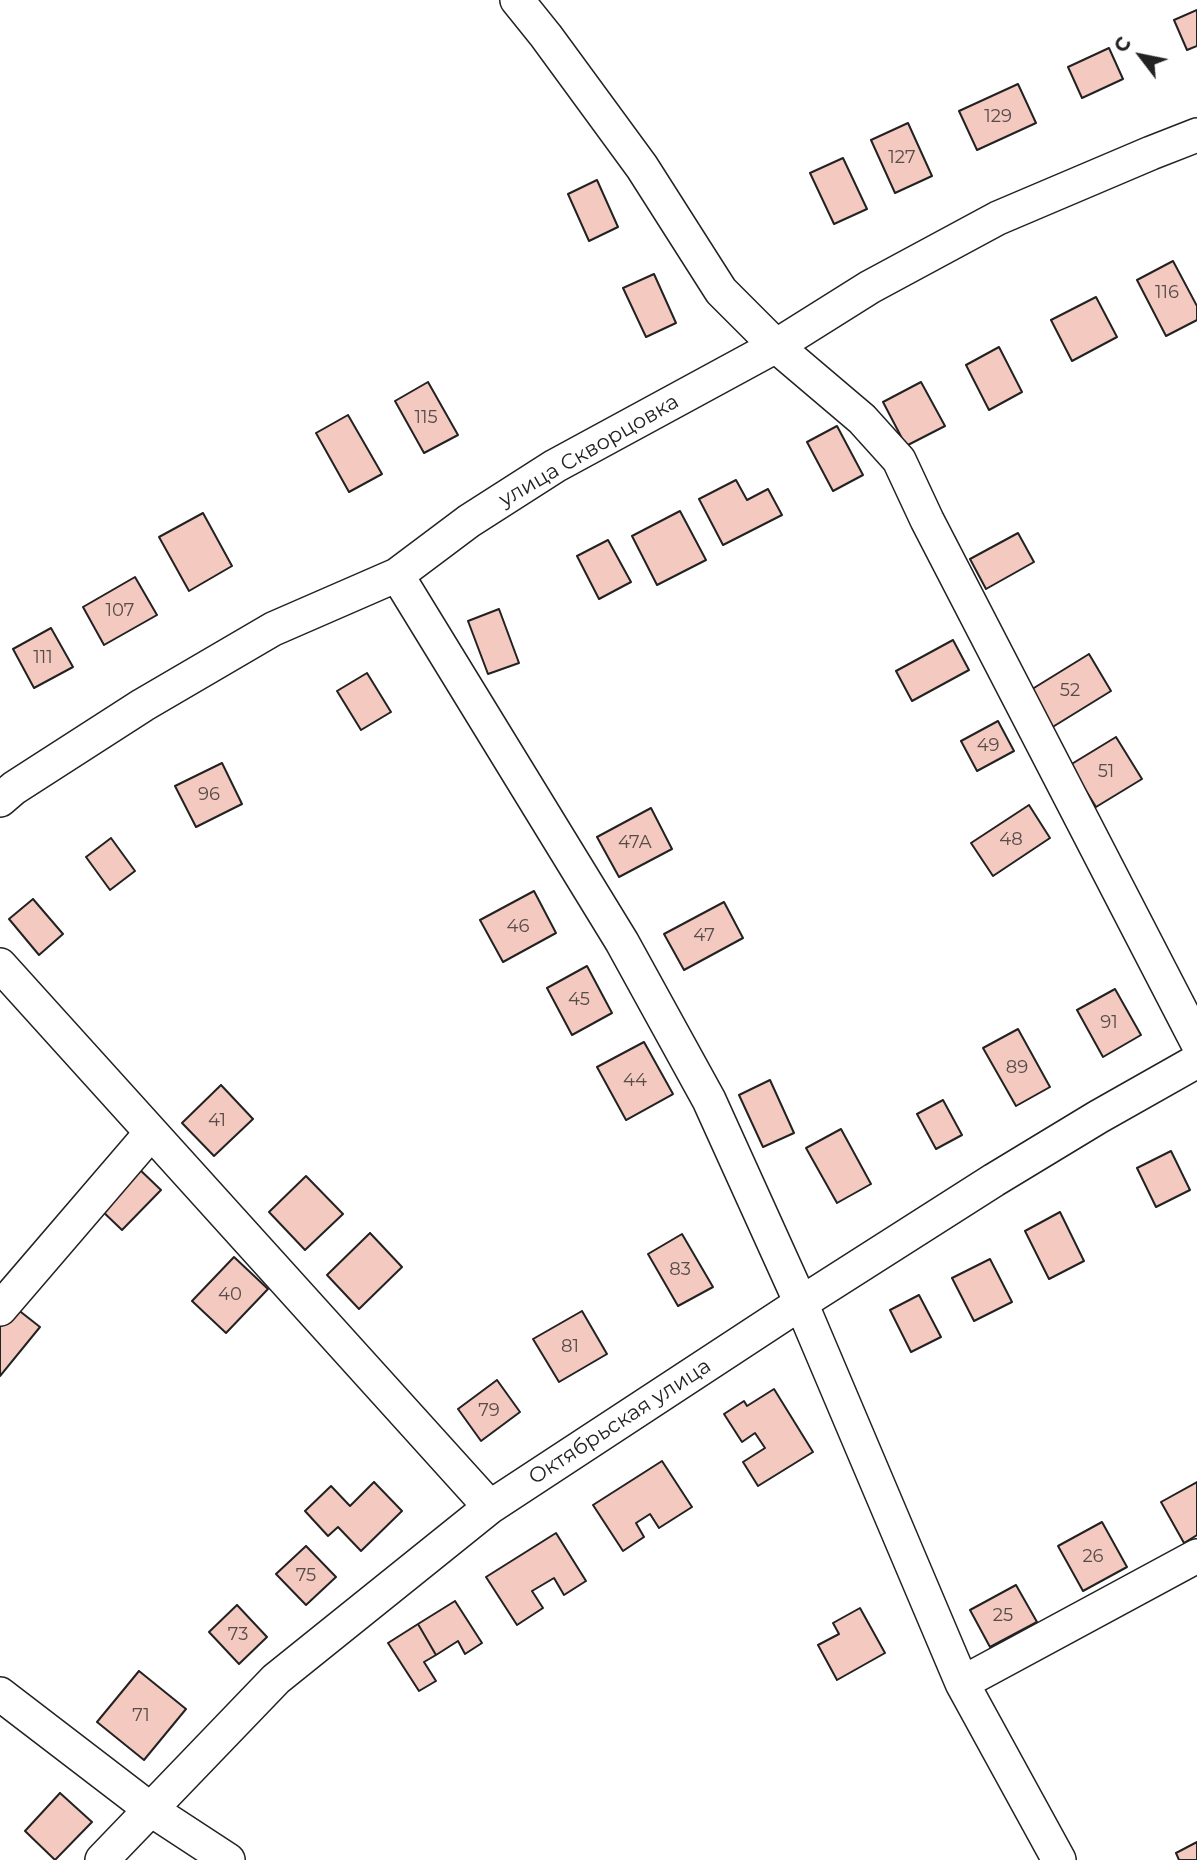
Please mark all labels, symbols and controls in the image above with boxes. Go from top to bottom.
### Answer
north arrow [1106,21,1176,91]
text: С [1109,33,1136,57]
house number: 129 [984,106,1012,128]
house number: 127 [888,147,916,169]
house number: 116 [1155,282,1179,304]
street label: улица Скворцовка [495,389,683,513]
house number: 115 [414,407,438,429]
house number: 107 [106,600,134,622]
house number: 111 [33,647,53,669]
house number: 52 [1060,680,1080,702]
house number: 49 [977,735,999,757]
house number: 51 [1098,761,1114,783]
house number: 96 [198,784,220,806]
house number: 48 [999,829,1023,851]
house number: 47А [618,832,652,854]
house number: 46 [507,916,529,938]
house number: 47 [693,925,715,947]
house number: 45 [568,989,590,1011]
house number: 91 [1100,1012,1118,1034]
house number: 89 [1006,1057,1028,1079]
house number: 44 [623,1070,647,1092]
house number: 41 [208,1110,226,1132]
house number: 83 [669,1259,691,1281]
house number: 40 [218,1284,242,1306]
house number: 81 [561,1336,579,1358]
street label: Октябрьская улица [524,1354,716,1490]
house number: 79 [478,1400,500,1422]
house number: 26 [1082,1546,1104,1568]
house number: 75 [296,1565,316,1587]
house number: 25 [993,1605,1013,1627]
house number: 73 [228,1624,248,1646]
house number: 71 [132,1705,150,1727]

